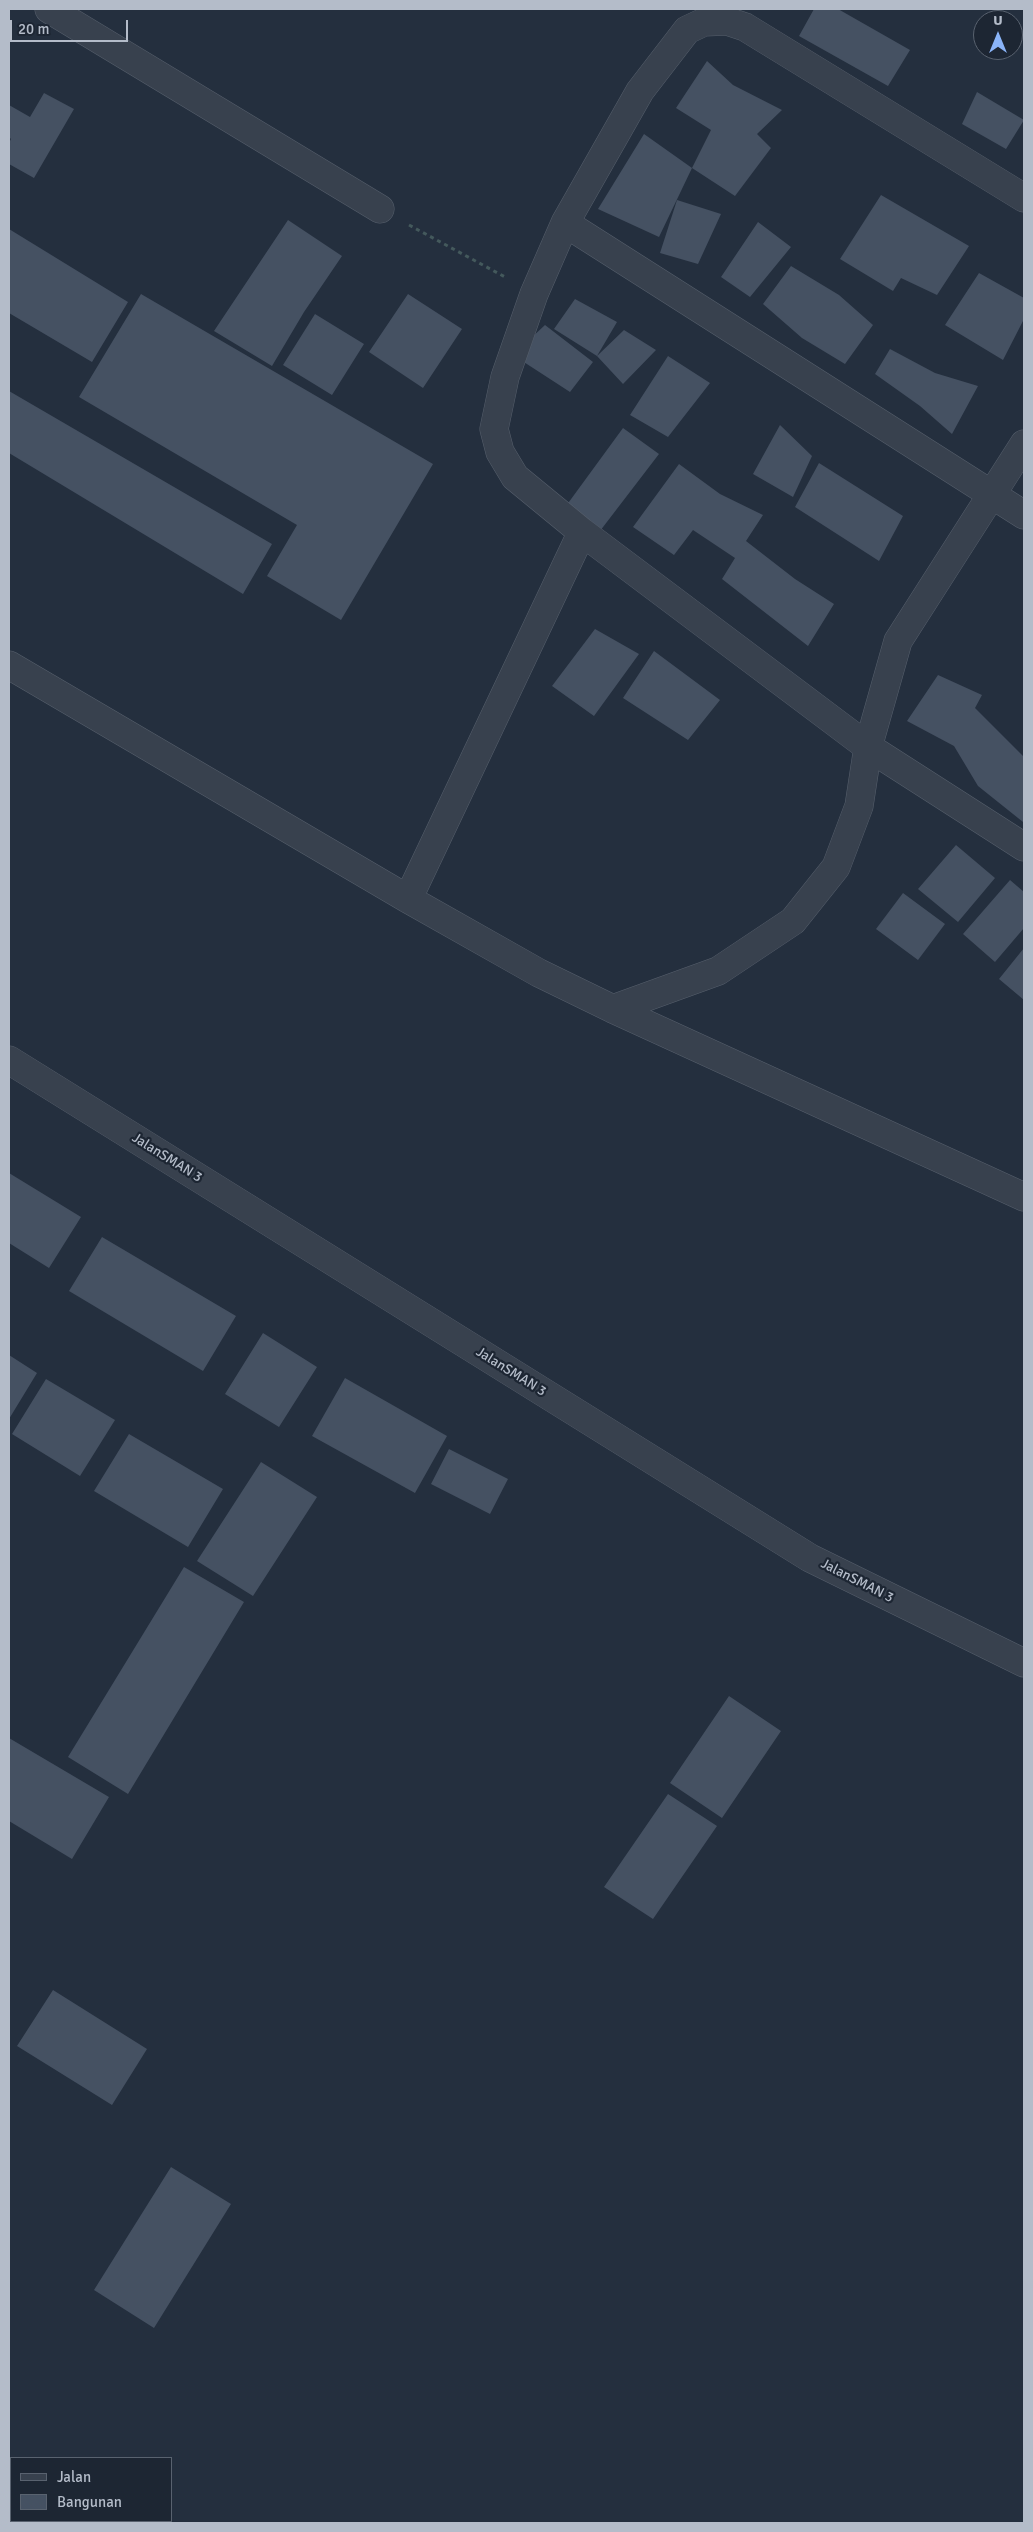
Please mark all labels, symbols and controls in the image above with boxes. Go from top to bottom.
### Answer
scale bar [12,10,130,42]
north arrow [973,10,1023,60]
text: U [993,12,1003,29]
text: 20 m [18,20,49,38]
street label: JalanSMAN 3 [129,1130,205,1186]
street label: JalanSMAN 3 [473,1344,549,1400]
street label: JalanSMAN 3 [818,1555,896,1607]
legend [10,2457,172,2522]
text: Jalan [57,2468,91,2486]
text: Bangunan [57,2493,122,2511]

